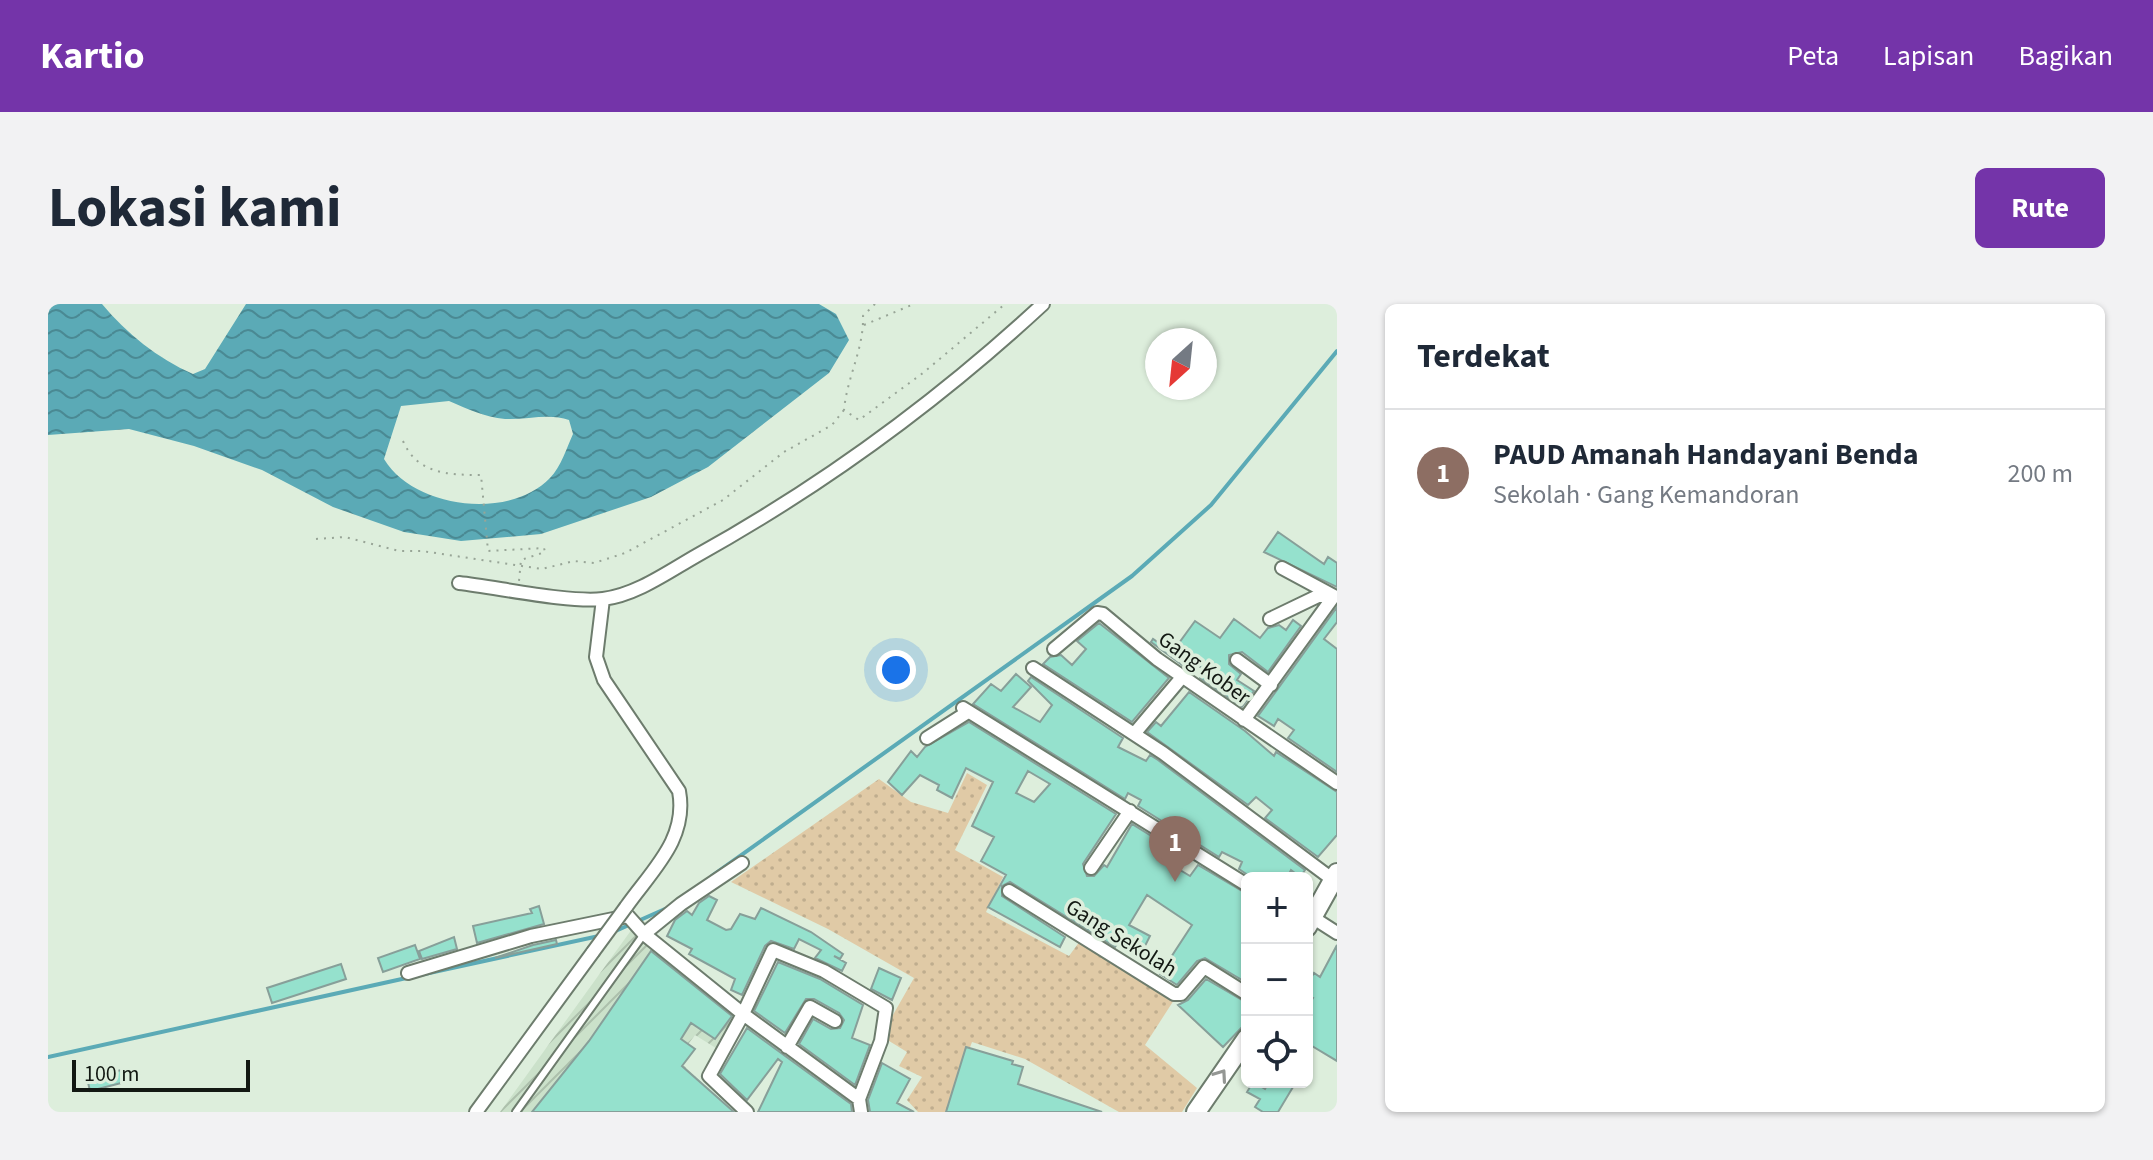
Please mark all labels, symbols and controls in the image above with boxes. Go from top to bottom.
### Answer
text: Kartio [40,29,145,83]
text: Peta [1787,36,1839,76]
text: Lapisan [1883,36,1974,76]
text: Bagikan [2018,36,2113,76]
button: Rute [1975,168,2105,248]
text: Lokasi kami [48,169,342,248]
north arrow [1145,328,1217,400]
text: Terdekat [1417,332,1550,381]
text: PAUD Amanah Handayani Benda [1493,433,1919,476]
text: 1 [1436,455,1450,492]
text: 200 m [2007,455,2073,492]
text: Sekolah · Gang Kemandoran [1493,476,1800,513]
street label: Gang Kober [1152,623,1258,713]
your location [876,650,916,690]
pin: 1 [1149,816,1201,882]
map controls [1241,872,1313,1088]
button: + [1241,872,1313,944]
street label: Gang Sekolah [1060,891,1183,985]
button: − [1241,944,1313,1016]
button: locate [1241,1016,1313,1088]
scale bar [72,1056,250,1092]
text: 100 m [84,1058,139,1090]
one-way arrow [1211,1070,1226,1084]

